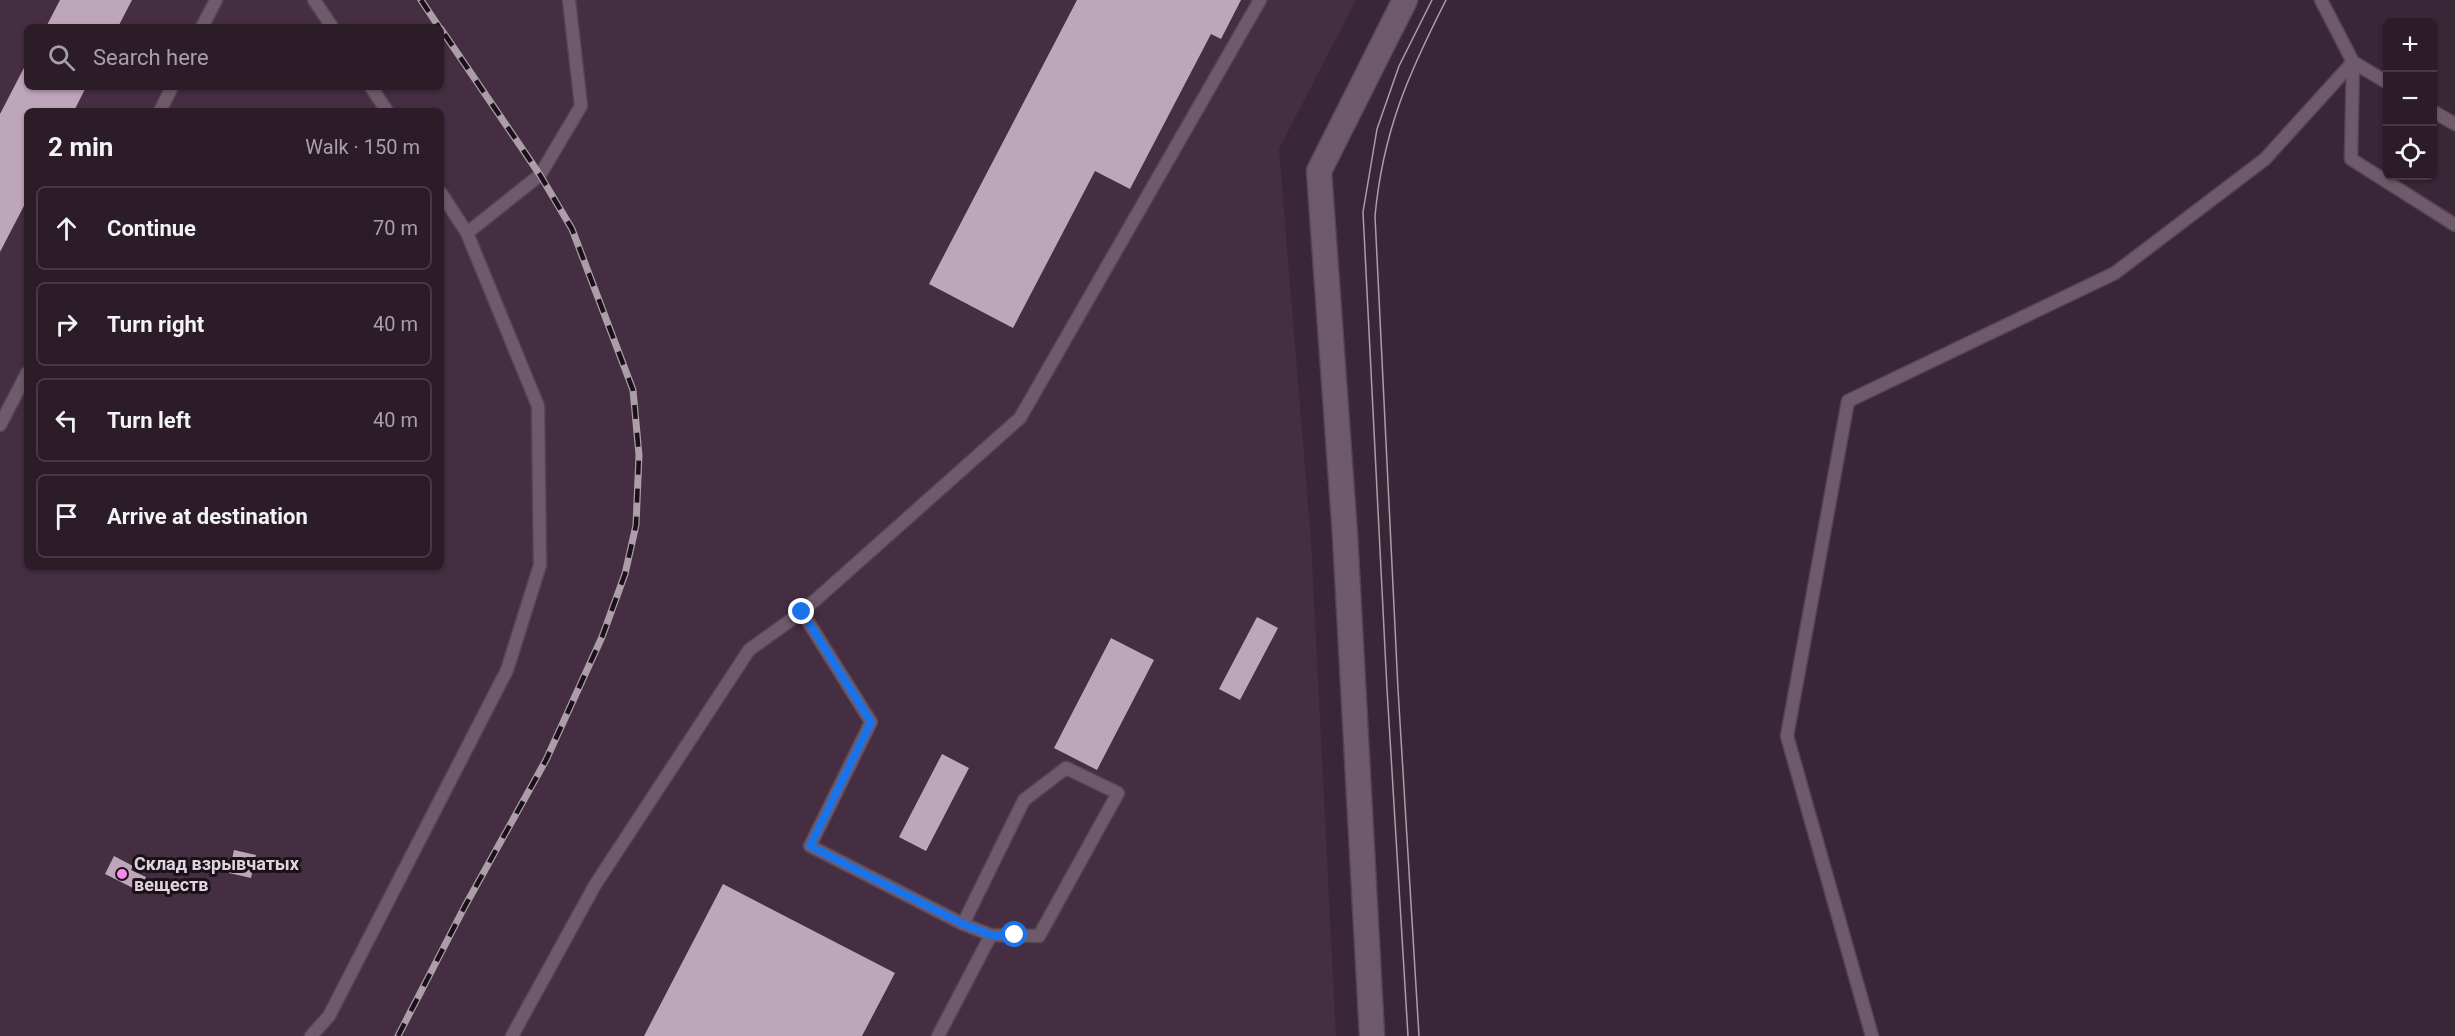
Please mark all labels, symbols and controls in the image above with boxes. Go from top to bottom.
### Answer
map controls [2383,18,2437,180]
button: + [2383,18,2437,72]
search box [24,24,444,90]
icon: search [45,41,78,74]
text: Search here [93,45,209,70]
button: − [2383,72,2437,126]
button: locate [2383,126,2437,180]
text: 2 min [48,132,113,162]
text: Walk · 150 m [305,135,420,159]
icon: ahead [50,212,83,245]
text: Continue [107,216,196,241]
text: 70 m [373,216,418,240]
icon: right [50,308,83,341]
text: Turn right [107,312,204,337]
text: 40 m [373,312,418,336]
icon: left [50,404,83,437]
text: Turn left [107,408,191,433]
text: 40 m [373,408,418,432]
icon: arrive [50,500,83,533]
text: Arrive at destination [107,504,308,529]
route end [788,598,814,624]
place label: Склад взрывчатых веществ [134,853,300,895]
marker: Склад взрывчатых веществ [115,867,129,881]
route start [1001,921,1027,947]

